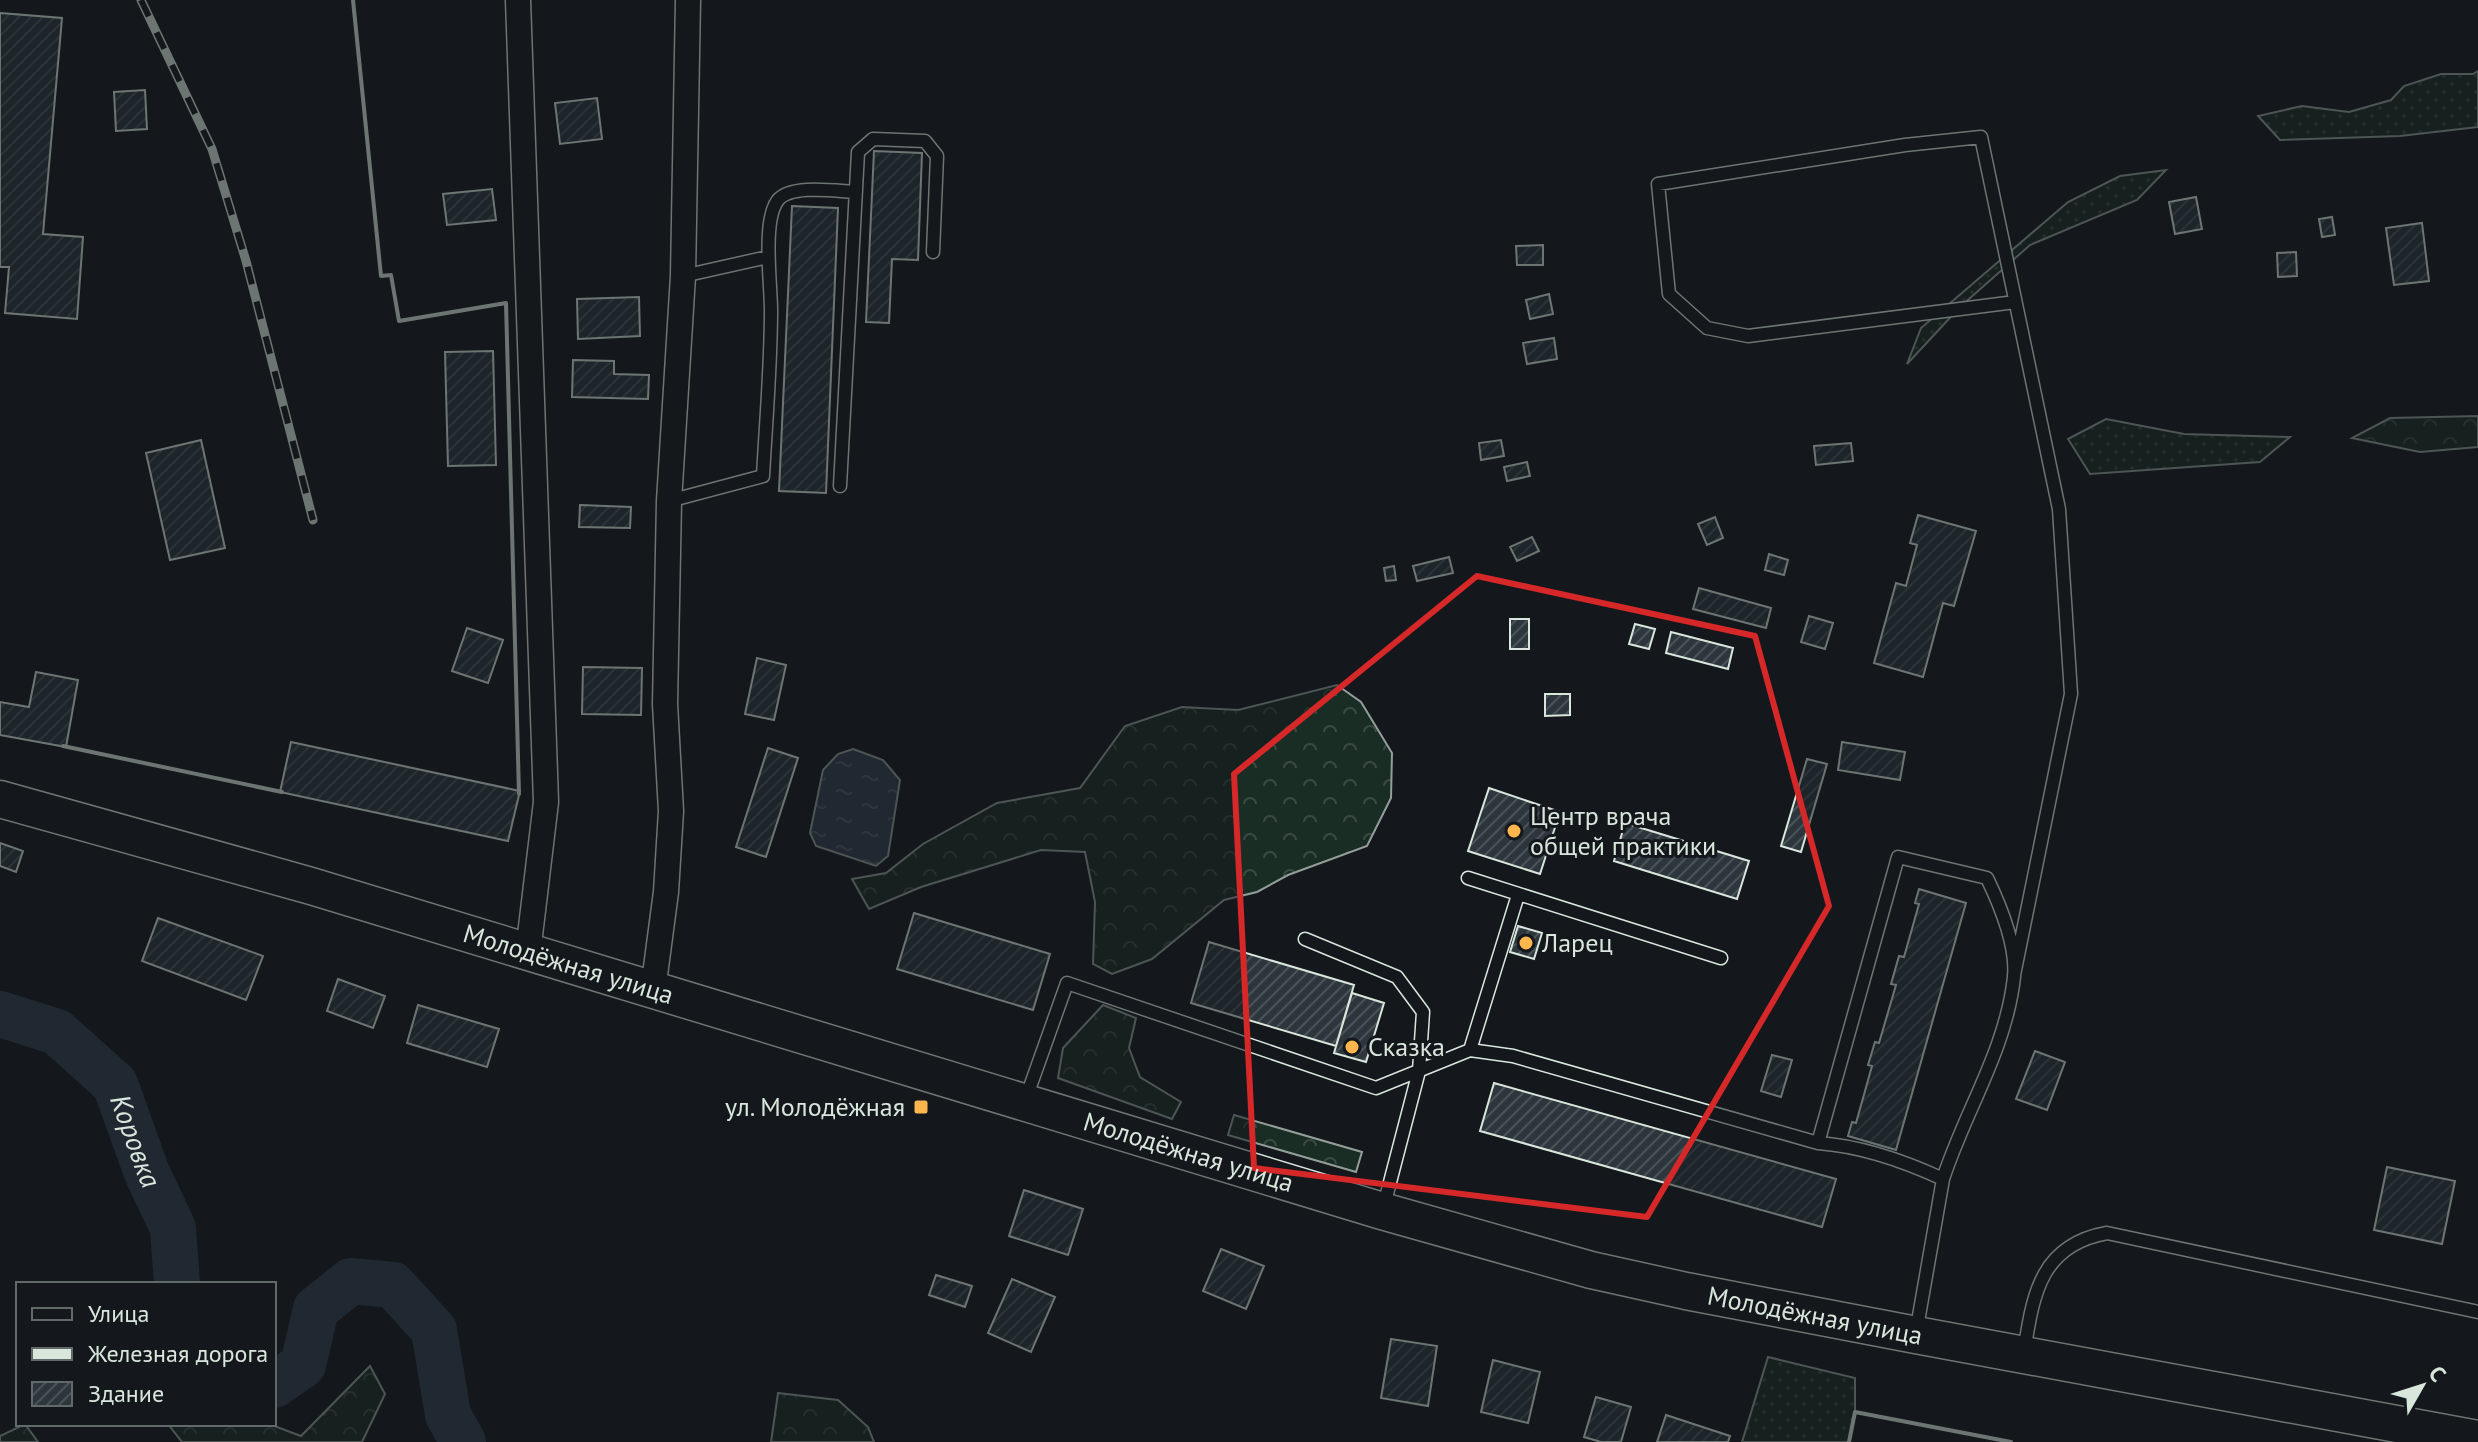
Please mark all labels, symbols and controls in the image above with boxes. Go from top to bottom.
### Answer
place label: Центр врача общей практики [1530,799,1716,862]
marker: Центр врача общей практики [1505,822,1523,840]
street label: Молодёжная улица [460,916,678,1011]
place label: Ларец [1541,926,1613,959]
marker: Ларец [1517,934,1535,952]
place label: Сказка [1368,1030,1445,1063]
marker: Сказка [1343,1038,1361,1056]
water label: Коровка [102,1089,170,1194]
place label: ул. Молодёжная [725,1090,905,1123]
marker: ул. Молодёжная [912,1098,930,1116]
street label: Молодёжная улица [1080,1104,1298,1199]
street label: Молодёжная улица [1705,1279,1925,1352]
legend [16,1282,276,1426]
text: Улица [88,1298,149,1329]
text: Железная дорога [87,1338,268,1369]
north arrow [2382,1346,2462,1426]
text: С [2423,1360,2452,1387]
text: Здание [88,1378,164,1409]

